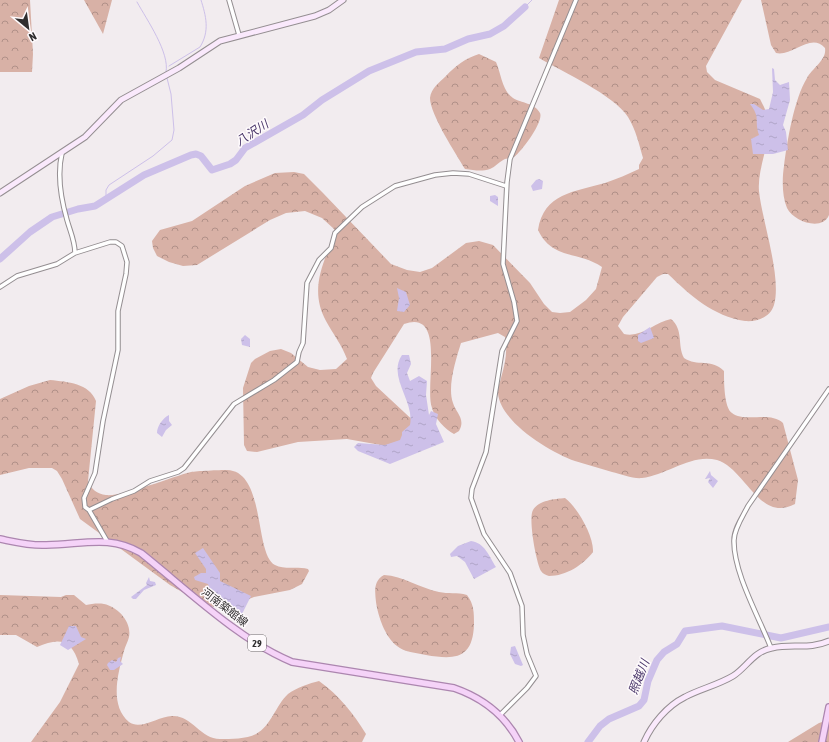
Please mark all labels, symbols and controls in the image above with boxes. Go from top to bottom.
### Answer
north arrow [8,8,48,48]
text: N [27,30,39,44]
water label: 八沢川 [233,116,273,149]
street label: 河南築館線 [200,585,250,629]
road number: 29 [248,635,266,651]
water label: 照越川 [626,656,653,696]

